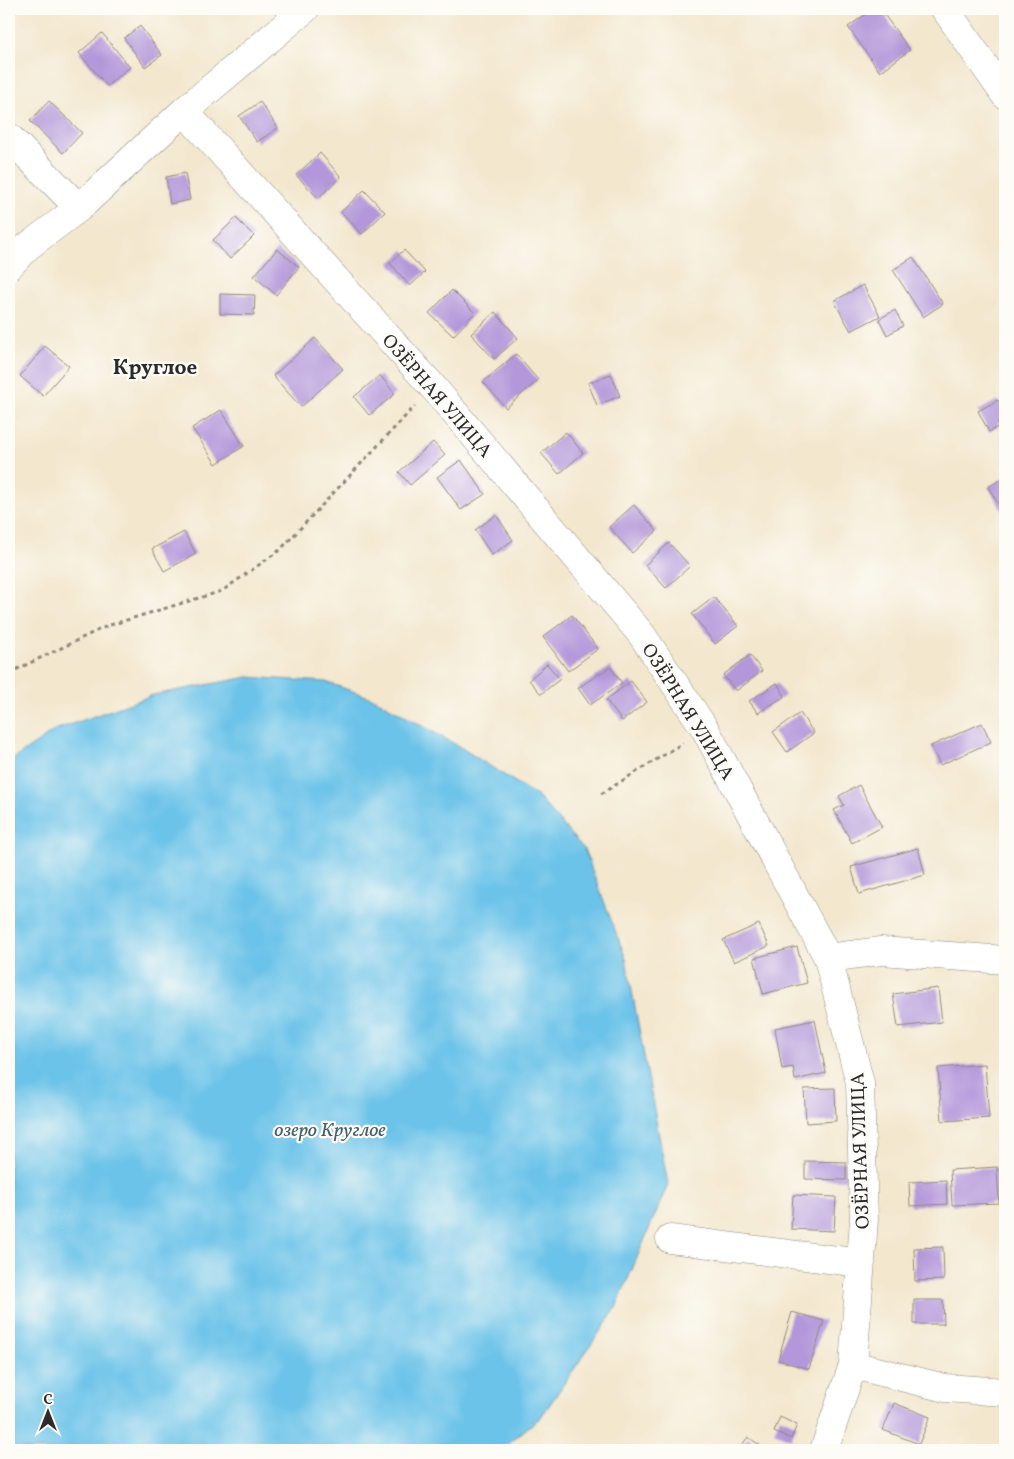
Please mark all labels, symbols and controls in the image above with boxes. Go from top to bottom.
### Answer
street label: ОЗЁРНАЯ УЛИЦА [375,329,498,464]
district label: Круглое [113,354,197,383]
street label: ОЗЁРНАЯ УЛИЦА [635,639,740,785]
street label: ОЗЁРНАЯ УЛИЦА [845,1072,877,1230]
water label: озеро Круглое [274,1117,386,1145]
north arrow [22,1386,72,1436]
text: С [43,1391,53,1410]

